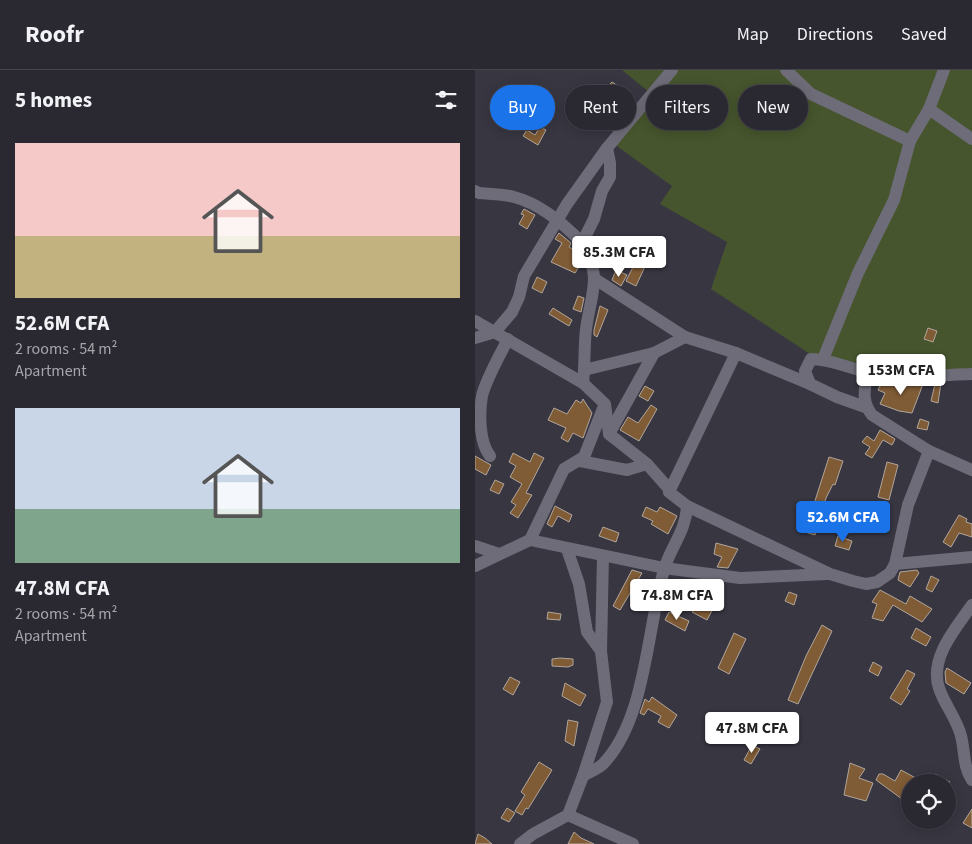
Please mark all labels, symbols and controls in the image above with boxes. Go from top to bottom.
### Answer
text: Roofr [25,17,84,52]
text: Map [737,22,769,47]
text: Directions [797,22,873,47]
text: Saved [901,22,947,47]
text: 5 homes [15,85,92,115]
chip: Buy [490,85,555,130]
chip: Rent [565,85,636,130]
chip: Filters [646,85,728,130]
chip: New [738,85,808,130]
icon: filters [432,86,460,114]
icon: home [193,176,283,266]
pin: 85.3M CFA [562,236,676,278]
text: 85.3M CFA [583,241,655,263]
text: 52.6M CFA [15,308,109,338]
text: 2 rooms · 54 m² [15,338,117,360]
pin: 153M CFA [849,354,953,396]
text: 153M CFA [868,359,934,381]
text: Apartment [15,360,87,382]
icon: home [193,441,283,531]
pin: 52.6M CFA [786,500,900,543]
text: 52.6M CFA [807,506,879,528]
text: 47.8M CFA [15,573,109,603]
pin: 74.8M CFA [620,578,734,621]
text: 74.8M CFA [641,584,713,606]
text: 2 rooms · 54 m² [15,603,117,625]
text: Apartment [15,625,87,647]
pin: 47.8M CFA [695,712,809,754]
text: 47.8M CFA [716,717,788,739]
map controls [901,774,956,829]
button: locate [901,774,956,829]

